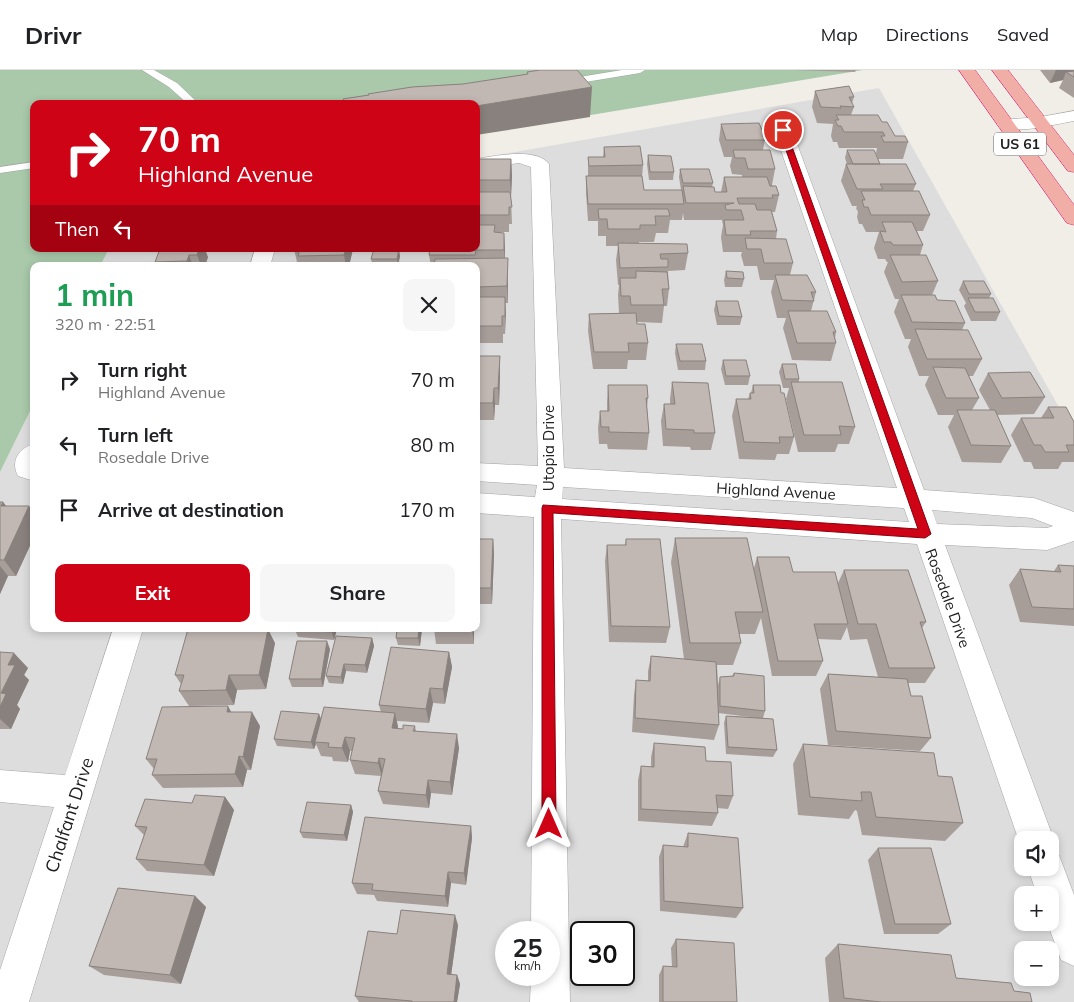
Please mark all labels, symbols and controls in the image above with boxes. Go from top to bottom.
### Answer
text: Drivr [25,20,81,50]
text: Map [821,23,858,46]
text: Directions [886,23,969,46]
text: Saved [997,23,1049,46]
pin [762,109,804,151]
icon: arrive [769,116,797,144]
text: 70 m [138,117,221,161]
icon: right [55,120,120,185]
road number: US 61 [994,132,1046,156]
text: Highland Avenue [138,160,313,188]
icon: left [109,215,137,243]
text: Then [55,217,99,241]
text: 1 min [55,276,134,314]
button: close [403,279,455,331]
text: 320 m · 22:51 [55,314,156,334]
text: Turn right [98,358,187,382]
icon: right [55,366,83,394]
text: 70 m [411,368,455,392]
text: Highland Avenue [98,382,225,402]
street label: Utopia Drive [539,405,558,491]
text: Turn left [98,423,173,447]
icon: left [55,431,83,459]
text: 80 m [411,433,455,457]
text: Rosedale Drive [98,447,209,467]
street label: Highland Avenue [716,478,836,504]
icon: arrive [55,496,83,524]
text: Arrive at destination [98,498,284,522]
text: 170 m [399,498,455,522]
street label: Rosedale Drive [921,546,975,650]
button: Exit [55,564,250,622]
button: Share [260,564,455,622]
street label: Chalfant Drive [40,754,98,876]
position arrow [522,797,574,849]
map controls [1014,831,1059,986]
button: sound [1014,831,1059,876]
button: + [1014,886,1059,931]
speed limit sign: 30 [570,921,635,986]
text: 25 [512,932,543,963]
button: − [1014,941,1059,986]
text: km/h [514,958,541,973]

